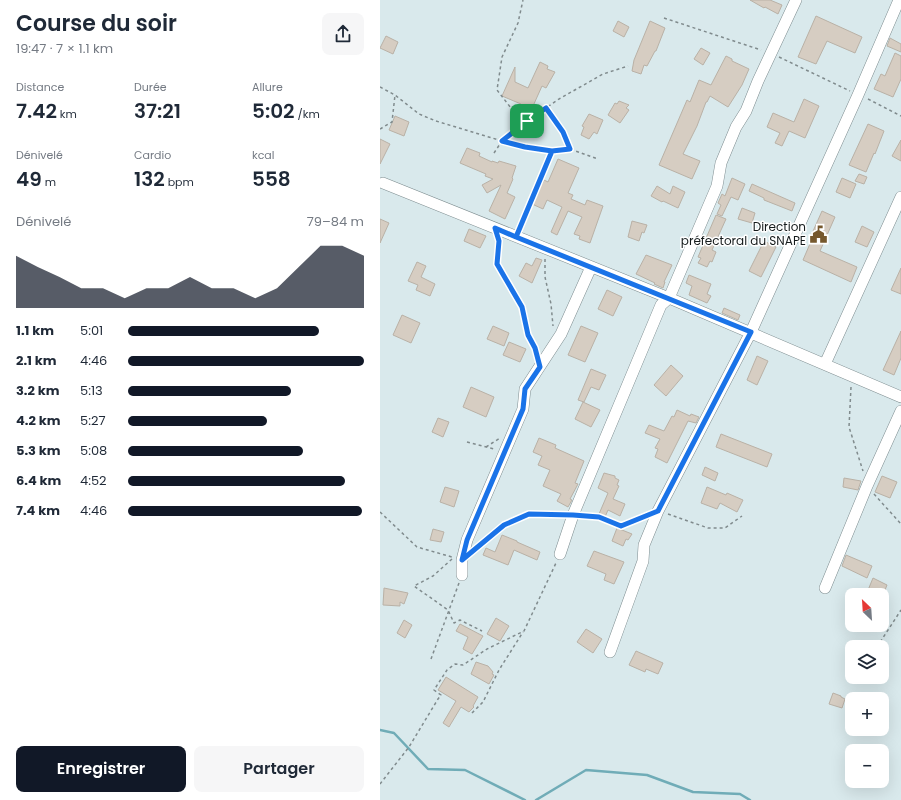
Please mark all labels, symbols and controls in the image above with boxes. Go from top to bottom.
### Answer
text: Course du soir [16,8,177,39]
button: share [322,13,364,55]
text: 19:47 · 7 × 1.1 km [16,39,113,58]
text: Distance [16,79,64,95]
text: Durée [134,79,167,95]
text: Allure [252,79,283,95]
text: 7.42 [16,97,57,125]
text: 37:21 [134,97,181,125]
text: 5:02 [252,97,295,125]
pin [510,104,544,138]
text: km [57,106,77,122]
text: /km [295,106,320,122]
icon: arrive [516,110,538,132]
text: Dénivelé [16,147,63,163]
text: Cardio [134,147,171,163]
text: kcal [252,147,274,163]
text: 49 [16,165,42,193]
text: 132 [134,165,165,193]
text: 558 [252,165,291,193]
text: m [42,174,56,190]
text: bpm [165,174,194,190]
text: Dénivelé [16,212,71,231]
text: 79–84 m [307,212,364,231]
place label: Direction préfectoral du SNAPE [681,218,806,249]
public building icon: Direction préfectoral du SNAPE [809,224,829,244]
text: 1.1 km [16,321,54,340]
text: 5:01 [80,321,103,340]
text: 2.1 km [16,351,57,370]
text: 4:46 [80,351,107,370]
text: 3.2 km [16,381,60,400]
text: 5:13 [80,381,103,400]
text: 4.2 km [16,411,60,430]
text: 5:27 [80,411,106,430]
text: 5.3 km [16,441,61,460]
text: 5:08 [80,441,107,460]
text: 6.4 km [16,471,61,490]
text: 4:52 [80,471,107,490]
text: 7.4 km [16,501,60,520]
text: 4:46 [80,501,107,520]
north arrow [845,588,889,632]
map controls [845,588,889,788]
button: layers [845,640,889,684]
button: + [845,692,889,736]
button: − [845,744,889,788]
button: Enregistrer [16,746,186,792]
button: Partager [194,746,364,792]

